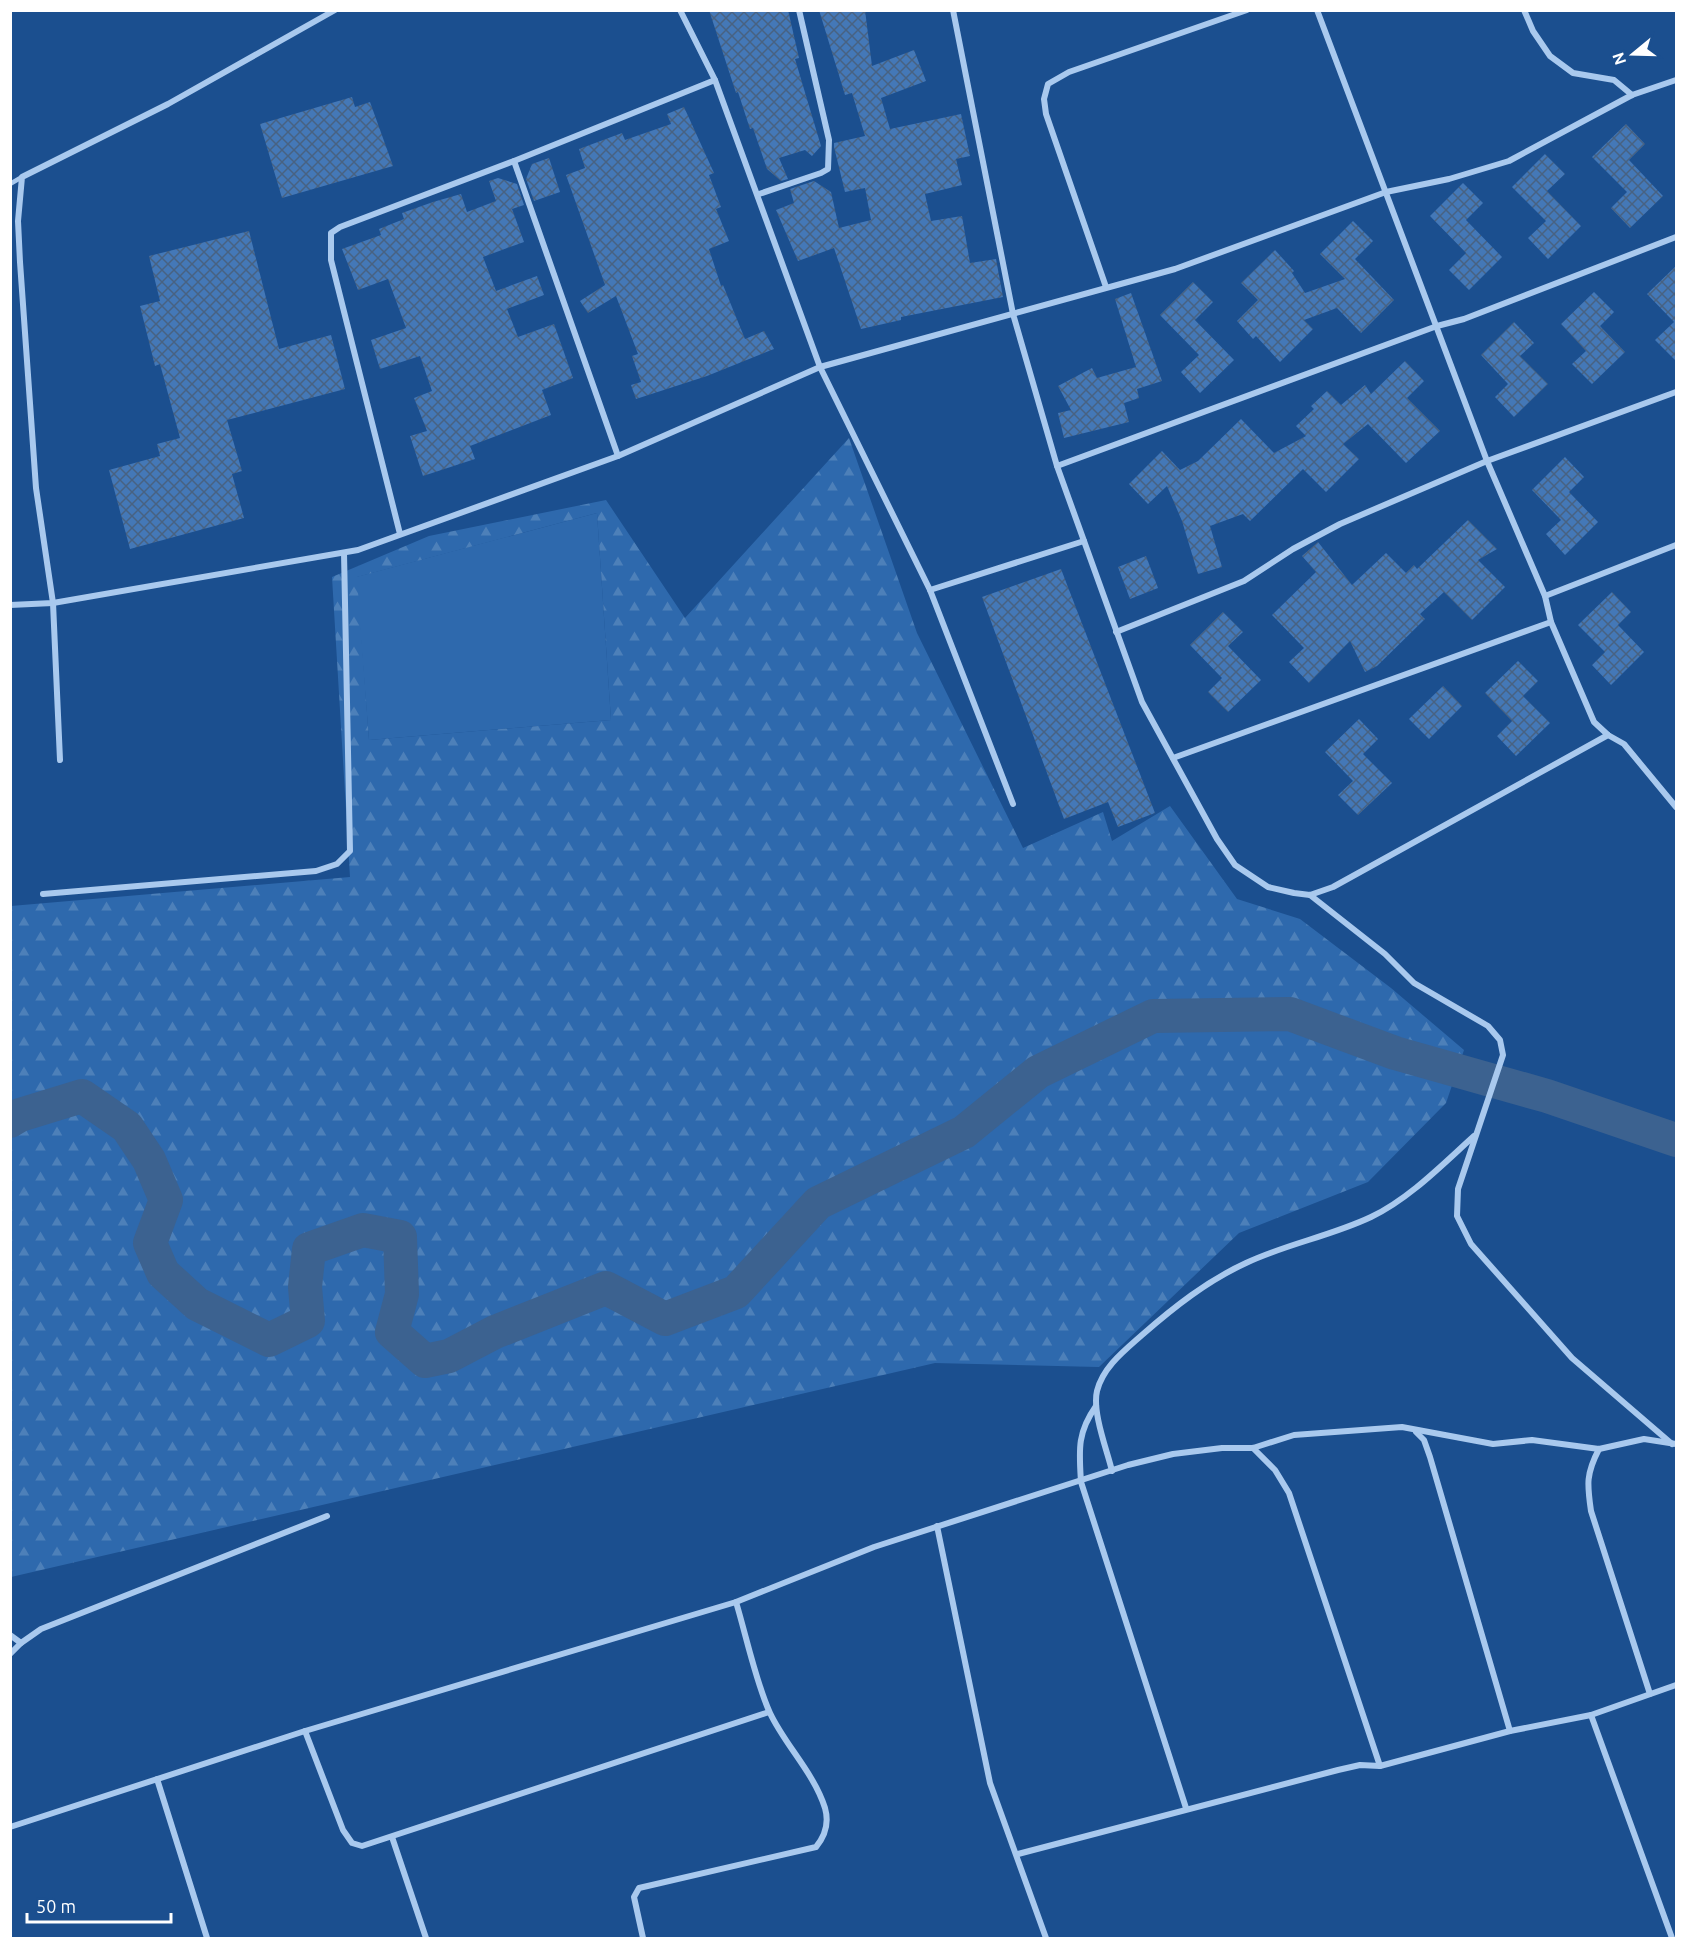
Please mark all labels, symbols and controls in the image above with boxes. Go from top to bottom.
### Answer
north arrow [1603,24,1663,84]
text: N [1608,50,1629,67]
scale bar [27,1886,171,1924]
text: 50 m [36,1896,76,1916]

